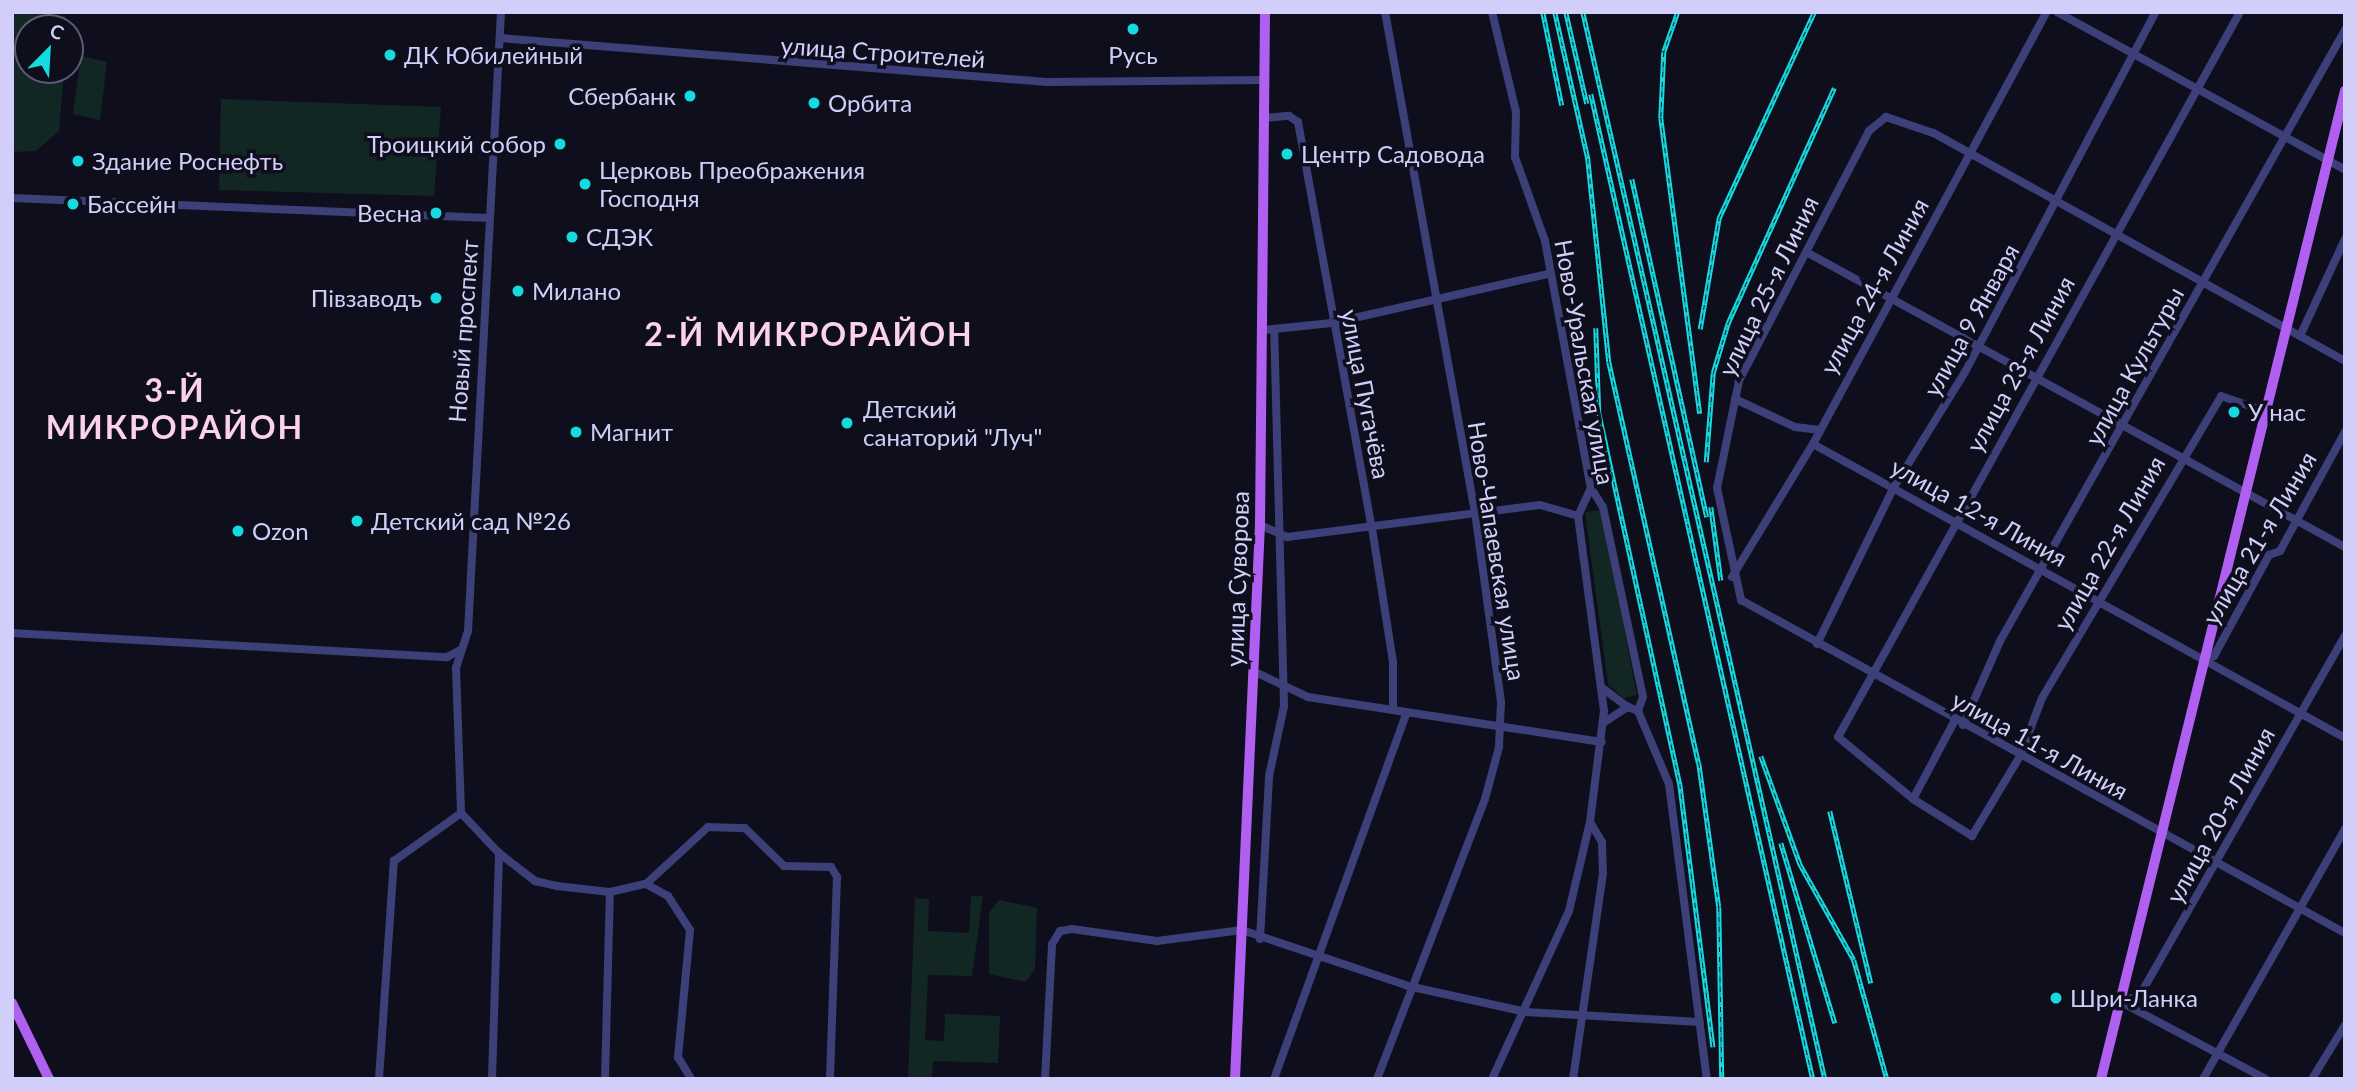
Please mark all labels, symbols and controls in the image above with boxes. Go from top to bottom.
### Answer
north arrow [14,14,84,84]
text: С [47,18,67,44]
marker: Русь [1125,21,1141,37]
street label: улица Строителей [780,30,986,74]
place label: ДК Юбилейный [404,41,583,69]
place label: Русь [1108,41,1158,69]
marker: ДК Юбилейный [382,47,398,63]
place label: Сбербанк [568,82,676,110]
marker: Сбербанк [682,88,698,104]
place label: Орбита [828,89,912,117]
marker: Орбита [806,95,822,111]
place label: Троицкий собор [367,130,546,158]
marker: Троицкий собор [552,136,568,152]
place label: Центр Садовода [1301,140,1485,168]
marker: Центр Садовода [1279,146,1295,162]
place label: Здание Роснефть [92,147,283,175]
marker: Здание Роснефть [70,153,86,169]
place label: Церковь Преображения Господня [599,156,865,212]
marker: Церковь Преображения Господня [577,176,593,192]
place label: Бассейн [87,190,176,218]
street label: улица 25-я Линия [1712,191,1824,381]
street label: улица 24-я Линия [1814,193,1934,379]
marker: Бассейн [65,196,81,212]
place label: Весна [357,199,422,227]
marker: Весна [428,205,444,221]
place label: СДЭК [586,223,653,251]
marker: СДЭК [564,229,580,245]
street label: Ново-Уральская улица [1549,237,1621,487]
street label: Новый проспект [442,238,484,424]
street label: улица 9 Января [1917,239,2025,401]
street label: улица 23-я Линия [1960,271,2080,457]
place label: Милано [532,277,621,305]
street label: улица Культуры [2079,282,2189,450]
marker: Милано [510,283,526,299]
place label: Півзаводъ [311,284,422,312]
marker: Півзаводъ [428,290,444,306]
street label: улица Пугачёва [1335,307,1397,481]
district label: 2-Й МИКРОРАЙОН [646,315,972,353]
district label: 3-Й МИКРОРАЙОН [47,372,303,447]
place label: Детский санаторий "Луч" [863,395,1042,451]
place label: У нас [2248,398,2306,426]
marker: У нас [2226,404,2242,420]
marker: Детский санаторий "Луч" [837,413,857,433]
place label: Магнит [590,418,673,446]
street label: Ново-Чапаевская улица [1462,419,1532,683]
marker: Магнит [568,424,584,440]
street label: улица 21-я Линия [2196,446,2322,630]
street label: улица 22-я Линия [2047,451,2171,635]
street label: улица 12-я Линия [1886,452,2072,572]
street label: улица Суворова [1220,490,1254,668]
place label: Детский сад №26 [371,507,571,535]
marker: Детский сад №26 [349,513,365,529]
place label: Ozon [252,517,309,545]
marker: Ozon [230,523,246,539]
street label: улица 11-я Линия [1947,685,2133,805]
street label: улица 20-я Линия [2160,722,2280,908]
place label: Шри-Ланка [2070,984,2198,1012]
marker: Шри-Ланка [2048,990,2064,1006]

